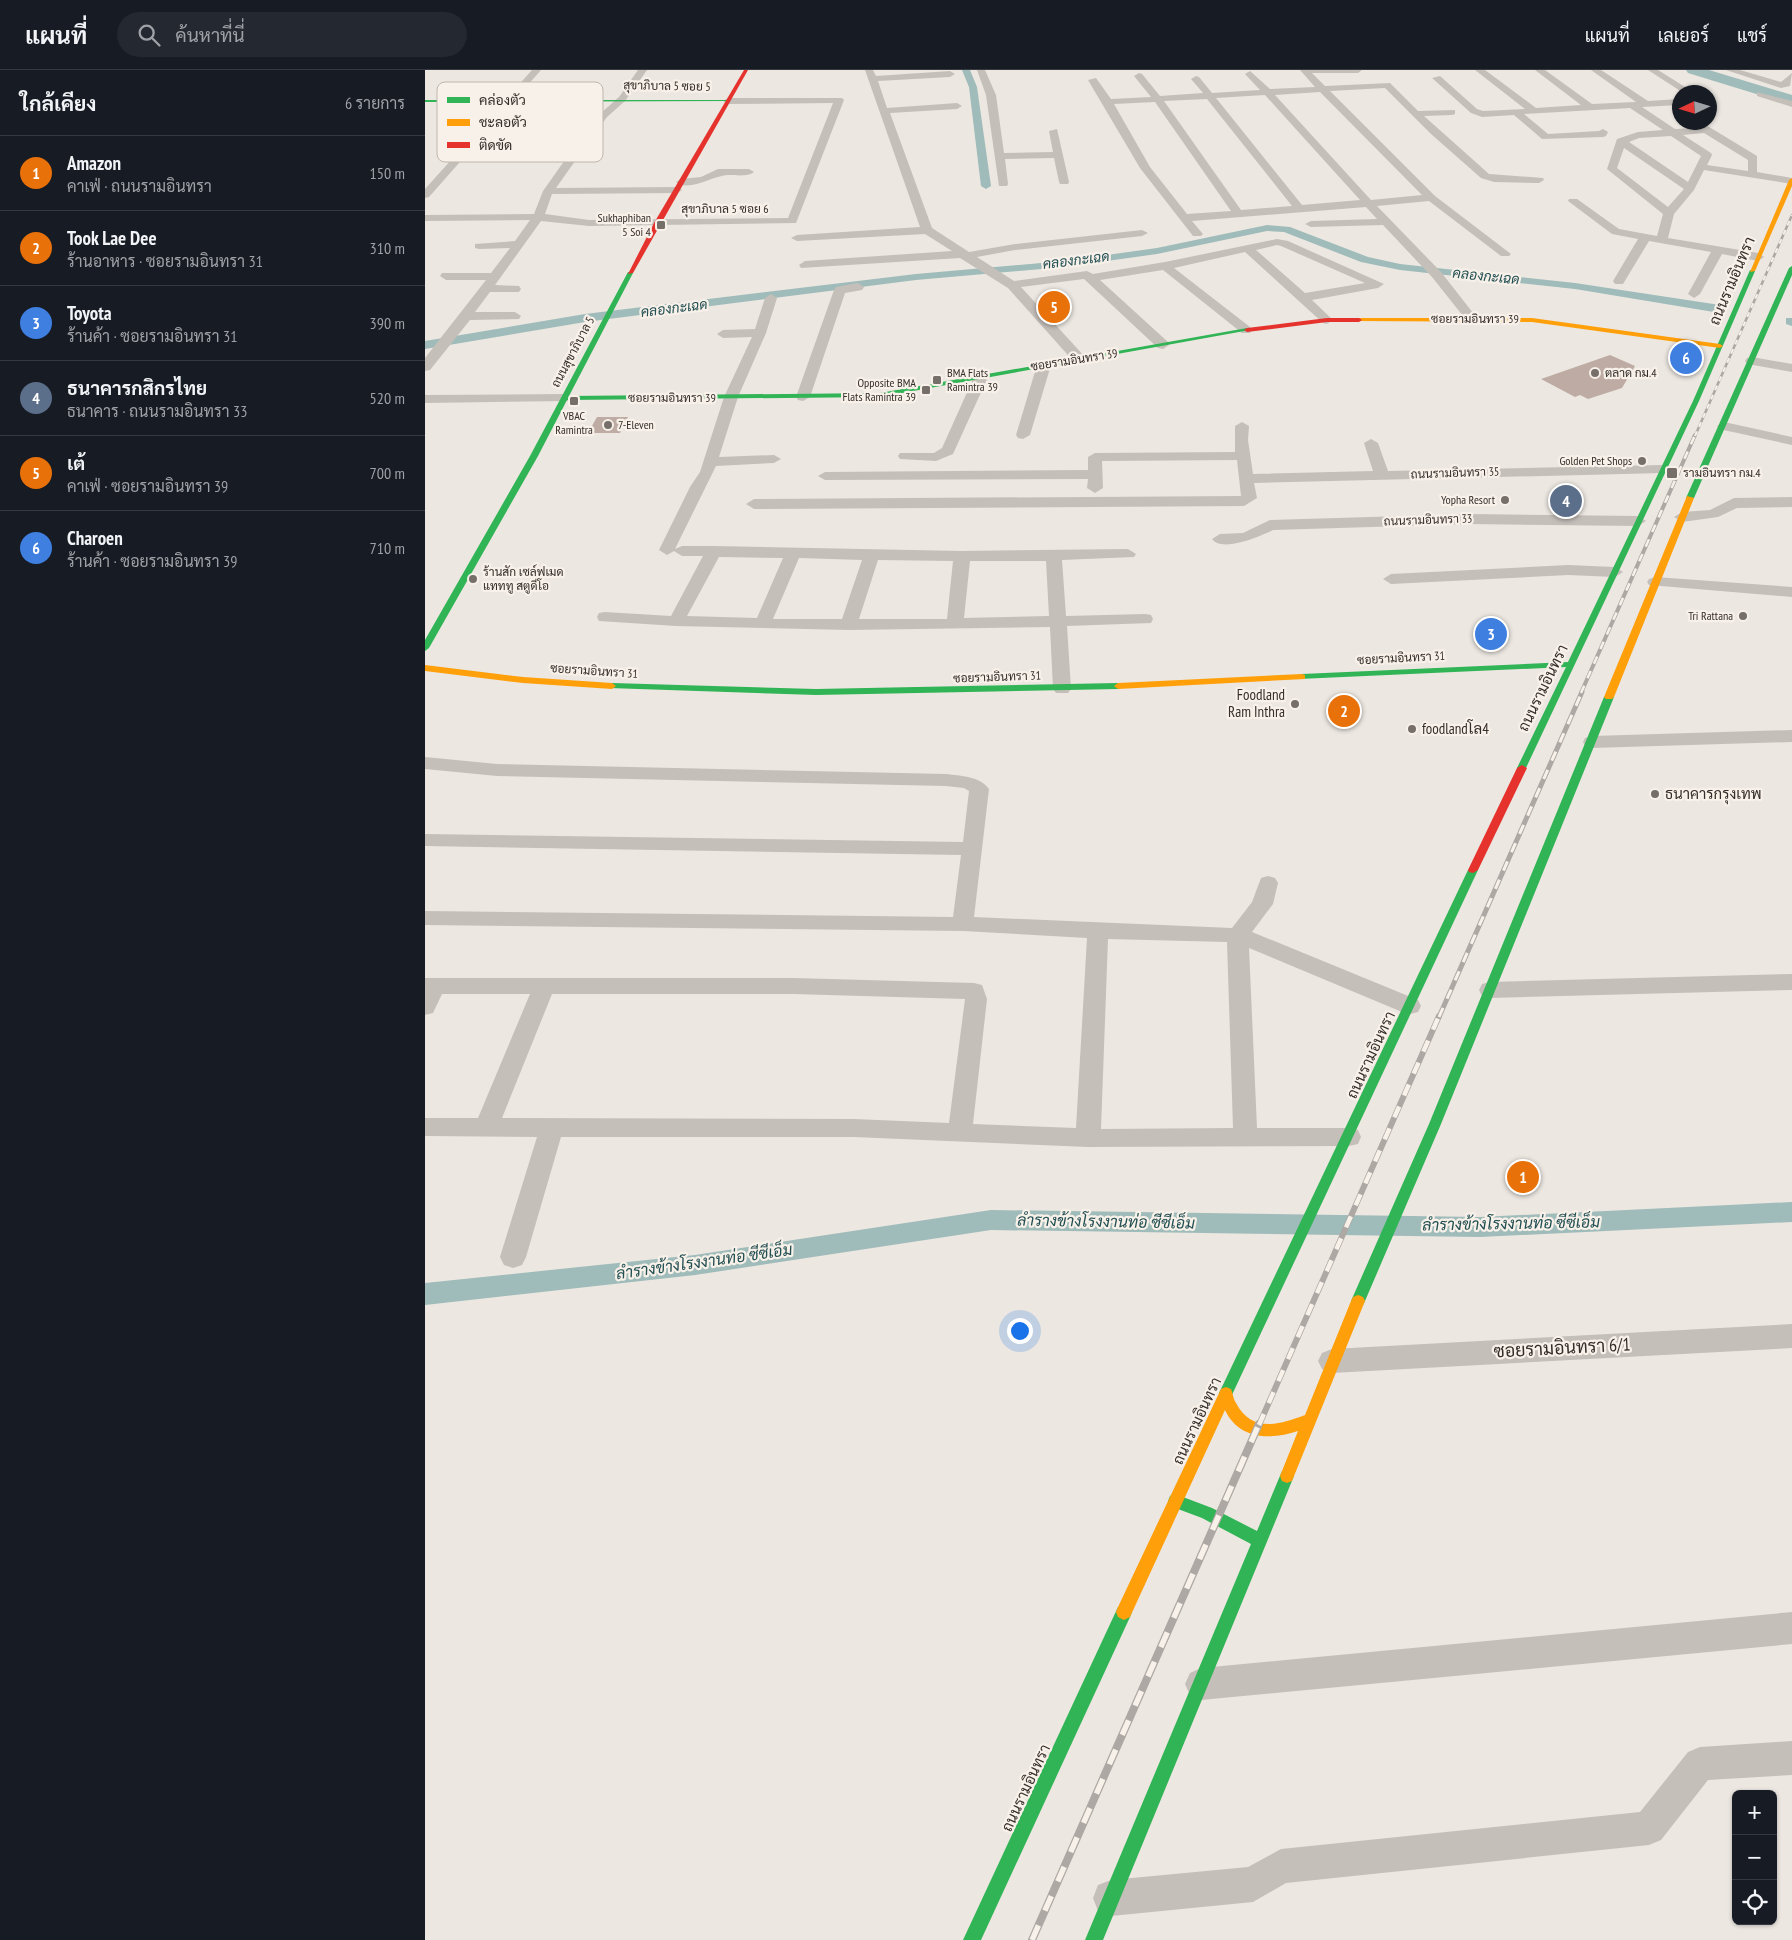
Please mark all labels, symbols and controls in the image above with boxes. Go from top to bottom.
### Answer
search box [117,12,467,57]
text: แผนที่ [25,20,87,51]
icon: search [135,21,163,49]
text: ค้นหาที่นี่ [175,23,245,47]
text: แผนที่ [1585,24,1630,47]
text: เลเยอร์ [1658,24,1709,47]
text: แชร์ [1737,24,1767,47]
street label: สุขาภิบาล 5 ซอย 5 [623,77,711,96]
legend [437,82,603,162]
north arrow [1672,85,1717,130]
text: ใกล้เคียง [20,90,96,117]
text: คล่องตัว [479,91,526,109]
text: 6 รายการ [345,93,405,113]
text: ชะลอตัว [479,113,527,131]
text: ติดขัด [479,136,512,154]
text: Amazon [67,151,121,175]
text: 1 [32,163,40,183]
text: 150 m [370,163,405,183]
text: คาเฟ่ · ถนนรามอินทรา [67,176,212,196]
street label: สุขาภิบาล 5 ซอย 6 [681,201,769,218]
place label: Sukhaphiban 5 Soi 4 [598,210,652,239]
marker: Sukhaphiban 5 Soi 4 [655,219,667,231]
text: Took Lae Dee [67,226,157,250]
street label: ถนนรามอินทรา [1704,234,1759,328]
text: 2 [32,238,40,258]
text: 310 m [370,238,405,258]
water label: คลองกะเฉด [1042,247,1110,273]
text: ร้านอาหาร · ซอยรามอินทรา 31 [67,251,263,271]
water label: คลองกะเฉด [1452,264,1520,288]
pin: 5 [1038,288,1070,326]
water label: คลองกะเฉด [640,295,708,321]
text: Toyota [67,301,112,325]
street label: ซอยรามอินทรา 39 [1431,311,1519,326]
text: 3 [32,313,40,333]
text: 390 m [370,313,405,333]
street label: ถนนสุขาภิบาล 5 [548,314,599,391]
text: ร้านค้า · ซอยรามอินทรา 31 [67,326,237,346]
pin: 6 [1670,339,1702,377]
street label: ซอยรามอินทรา 39 [1029,345,1118,374]
place label: BMA Flats Ramintra 39 [947,365,998,394]
place label: ตลาด กม.4 [1605,365,1657,380]
marker: ตลาด กม.4 [1589,367,1601,379]
marker: BMA Flats Ramintra 39 [931,374,943,386]
place label: Opposite BMA Flats Ramintra 39 [843,375,916,404]
text: ธนาคารกสิกรไทย [67,376,207,400]
marker: Opposite BMA Flats Ramintra 39 [920,384,932,396]
text: 4 [32,388,40,408]
text: 520 m [370,388,405,408]
street label: ซอยรามอินทรา 39 [628,390,716,405]
marker: VBAC Ramintra [568,395,580,407]
text: ธนาคาร · ถนนรามอินทรา 33 [67,401,247,421]
place label: VBAC Ramintra [555,408,593,437]
place label: 7-Eleven [618,417,654,432]
marker: 7-Eleven [602,419,614,431]
text: เต้ [67,451,85,475]
place label: Golden Pet Shops [1559,453,1632,468]
marker: Golden Pet Shops [1636,455,1648,467]
text: 5 [32,463,40,483]
text: 700 m [370,463,405,483]
street label: ถนนรามอินทรา 35 [1410,463,1500,482]
place label: รามอินทรา กม.4 [1683,465,1761,480]
marker: รามอินทรา กม.4 [1665,466,1679,480]
text: คาเฟ่ · ซอยรามอินทรา 39 [67,476,228,496]
pin: 4 [1550,482,1582,520]
place label: Yopha Resort [1441,492,1496,507]
marker: Yopha Resort [1499,494,1511,506]
street label: ถนนรามอินทรา 33 [1383,510,1473,529]
text: Charoen [67,526,123,550]
text: 6 [32,538,40,558]
text: 710 m [370,538,405,558]
text: ร้านค้า · ซอยรามอินทรา 39 [67,551,237,571]
place label: ร้านสัก เซล์ฟเมด แทททู สตูดีโอ [483,564,564,594]
marker: ร้านสัก เซล์ฟเมด แทททู สตูดีโอ [467,573,479,585]
place label: Tri Rattana [1688,608,1733,623]
marker: Tri Rattana [1737,610,1749,622]
pin: 3 [1475,615,1507,653]
street label: ถนนรามอินทรา [1513,641,1572,734]
street label: ซอยรามอินทรา 31 [1357,648,1445,667]
street label: ซอยรามอินทรา 31 [550,660,638,681]
street label: ซอยรามอินทรา 31 [953,667,1041,686]
place label: Foodland Ram Inthra [1228,685,1285,721]
pin: 2 [1328,692,1360,730]
marker: Foodland Ram Inthra [1289,698,1301,710]
place label: foodlandโล4 [1422,719,1489,738]
marker: foodlandโล4 [1406,723,1418,735]
place label: ธนาคารกรุงเทพ [1665,784,1762,805]
marker: ธนาคารกรุงเทพ [1649,788,1661,800]
street label: ถนนรามอินทรา [1342,1008,1399,1102]
pin: 1 [1507,1158,1539,1196]
water label: ลำรางข้างโรงงานท่อ ซีซีเอ็ม [1017,1206,1195,1233]
water label: ลำรางข้างโรงงานท่อ ซีซีเอ็ม [1422,1208,1600,1235]
water label: ลำรางข้างโรงงานท่อ ซีซีเอ็ม [614,1236,794,1283]
your location [1007,1318,1033,1344]
street label: ซอยรามอินทรา 6/1 [1493,1332,1631,1363]
street label: ถนนรามอินทรา [1168,1374,1225,1468]
street label: ถนนรามอินทรา [997,1741,1054,1835]
map controls [1732,1790,1777,1925]
button: + [1732,1790,1777,1835]
button: − [1732,1835,1777,1880]
button: locate [1732,1880,1777,1925]

